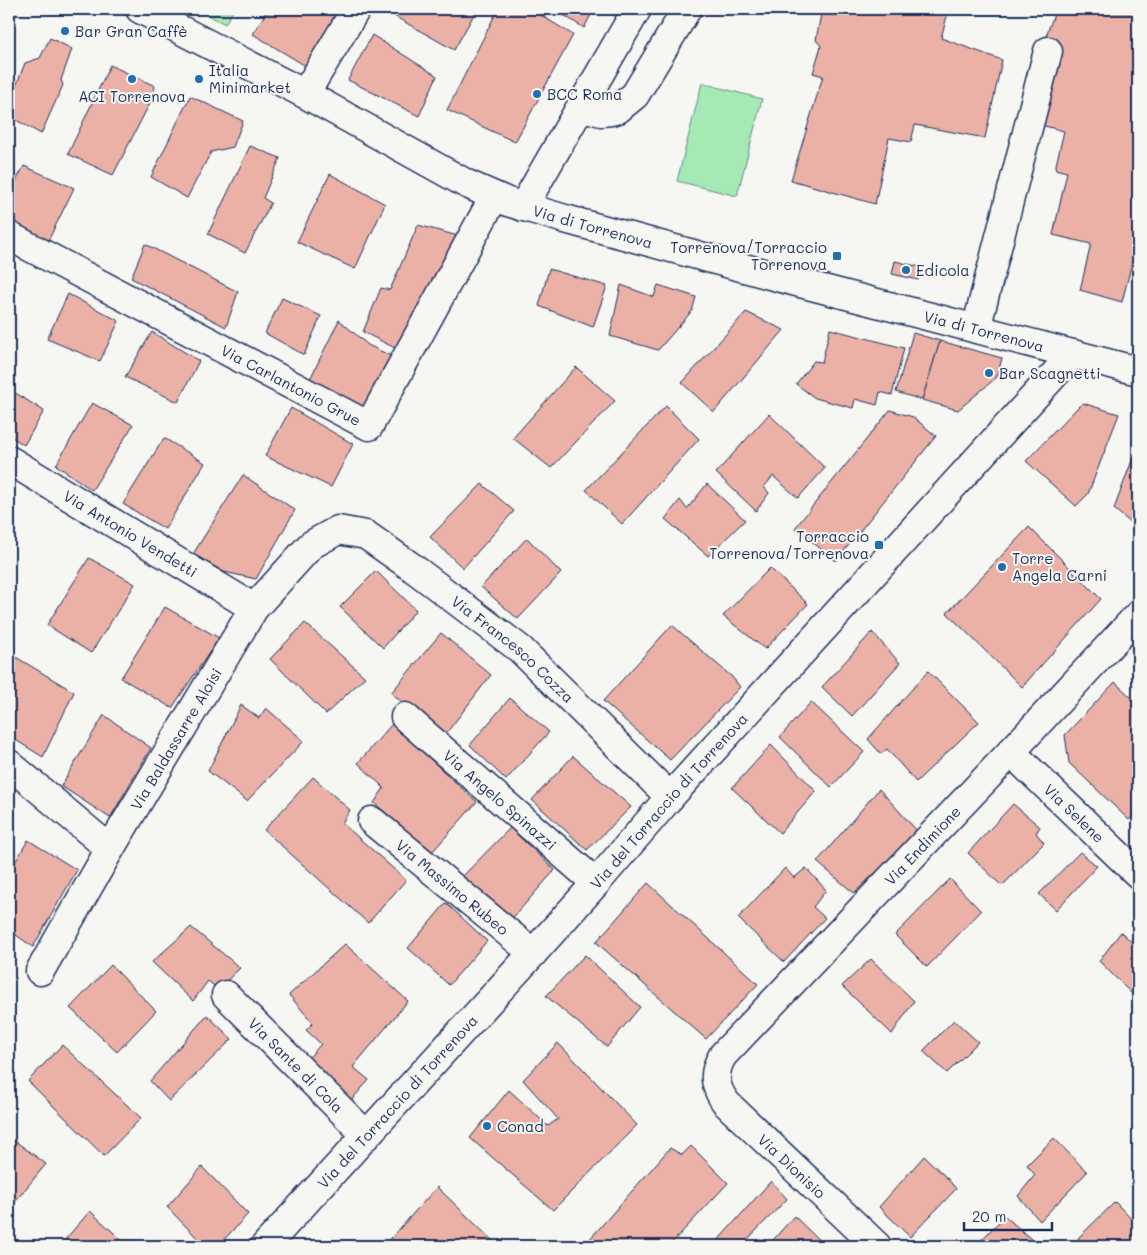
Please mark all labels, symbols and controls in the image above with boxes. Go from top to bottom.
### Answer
place label: Bar Gran Caffè [75,21,188,41]
marker: Bar Gran Caffè [59,25,71,37]
place label: Italia Minimarket [209,60,291,97]
marker: ACI Torrenova [126,73,138,85]
marker: Italia Minimarket [193,73,205,85]
place label: BCC Roma [547,84,622,104]
place label: ACI Torrenova [78,86,186,106]
marker: BCC Roma [531,88,543,100]
street label: Via di Torrenova [531,200,655,253]
place label: Torrenova/Torraccio Torrenova [670,237,827,274]
marker: Torrenova/Torraccio Torrenova [831,250,843,262]
place label: Edicola [916,260,970,280]
marker: Edicola [900,264,912,276]
street label: Via di Torrenova [922,306,1046,356]
street label: Via Carlantonio Grue [218,340,365,430]
place label: Bar Scagnetti [999,363,1101,383]
marker: Bar Scagnetti [983,367,995,379]
street label: Via Antonio Vendetti [60,485,201,582]
place label: Torraccio Torrenova/Torrenova [709,526,869,563]
marker: Torraccio Torrenova/Torrenova [873,539,885,551]
place label: Torre Angela Carni [1012,548,1107,585]
marker: Torre Angela Carni [996,561,1008,573]
street label: Via Francesco Cozza [448,591,579,707]
street label: Via Baldassarre Aloisi [126,664,226,814]
street label: Via del Torraccio di Torrenova [585,708,752,893]
street label: Via Angelo Spinazzi [439,745,561,854]
street label: Via Selene [1040,779,1109,847]
street label: Via Endimione [880,801,965,889]
street label: Via Massimo Rubeo [392,835,513,939]
street label: Via del Torraccio di Torrenova [313,1010,482,1192]
street label: Via Sante di Cola [244,1013,348,1117]
place label: Conad [497,1116,544,1136]
marker: Conad [481,1120,493,1132]
street label: Via Dionisio [754,1129,830,1203]
scale bar [964,1200,1052,1232]
text: 20 m [972,1206,1006,1226]

